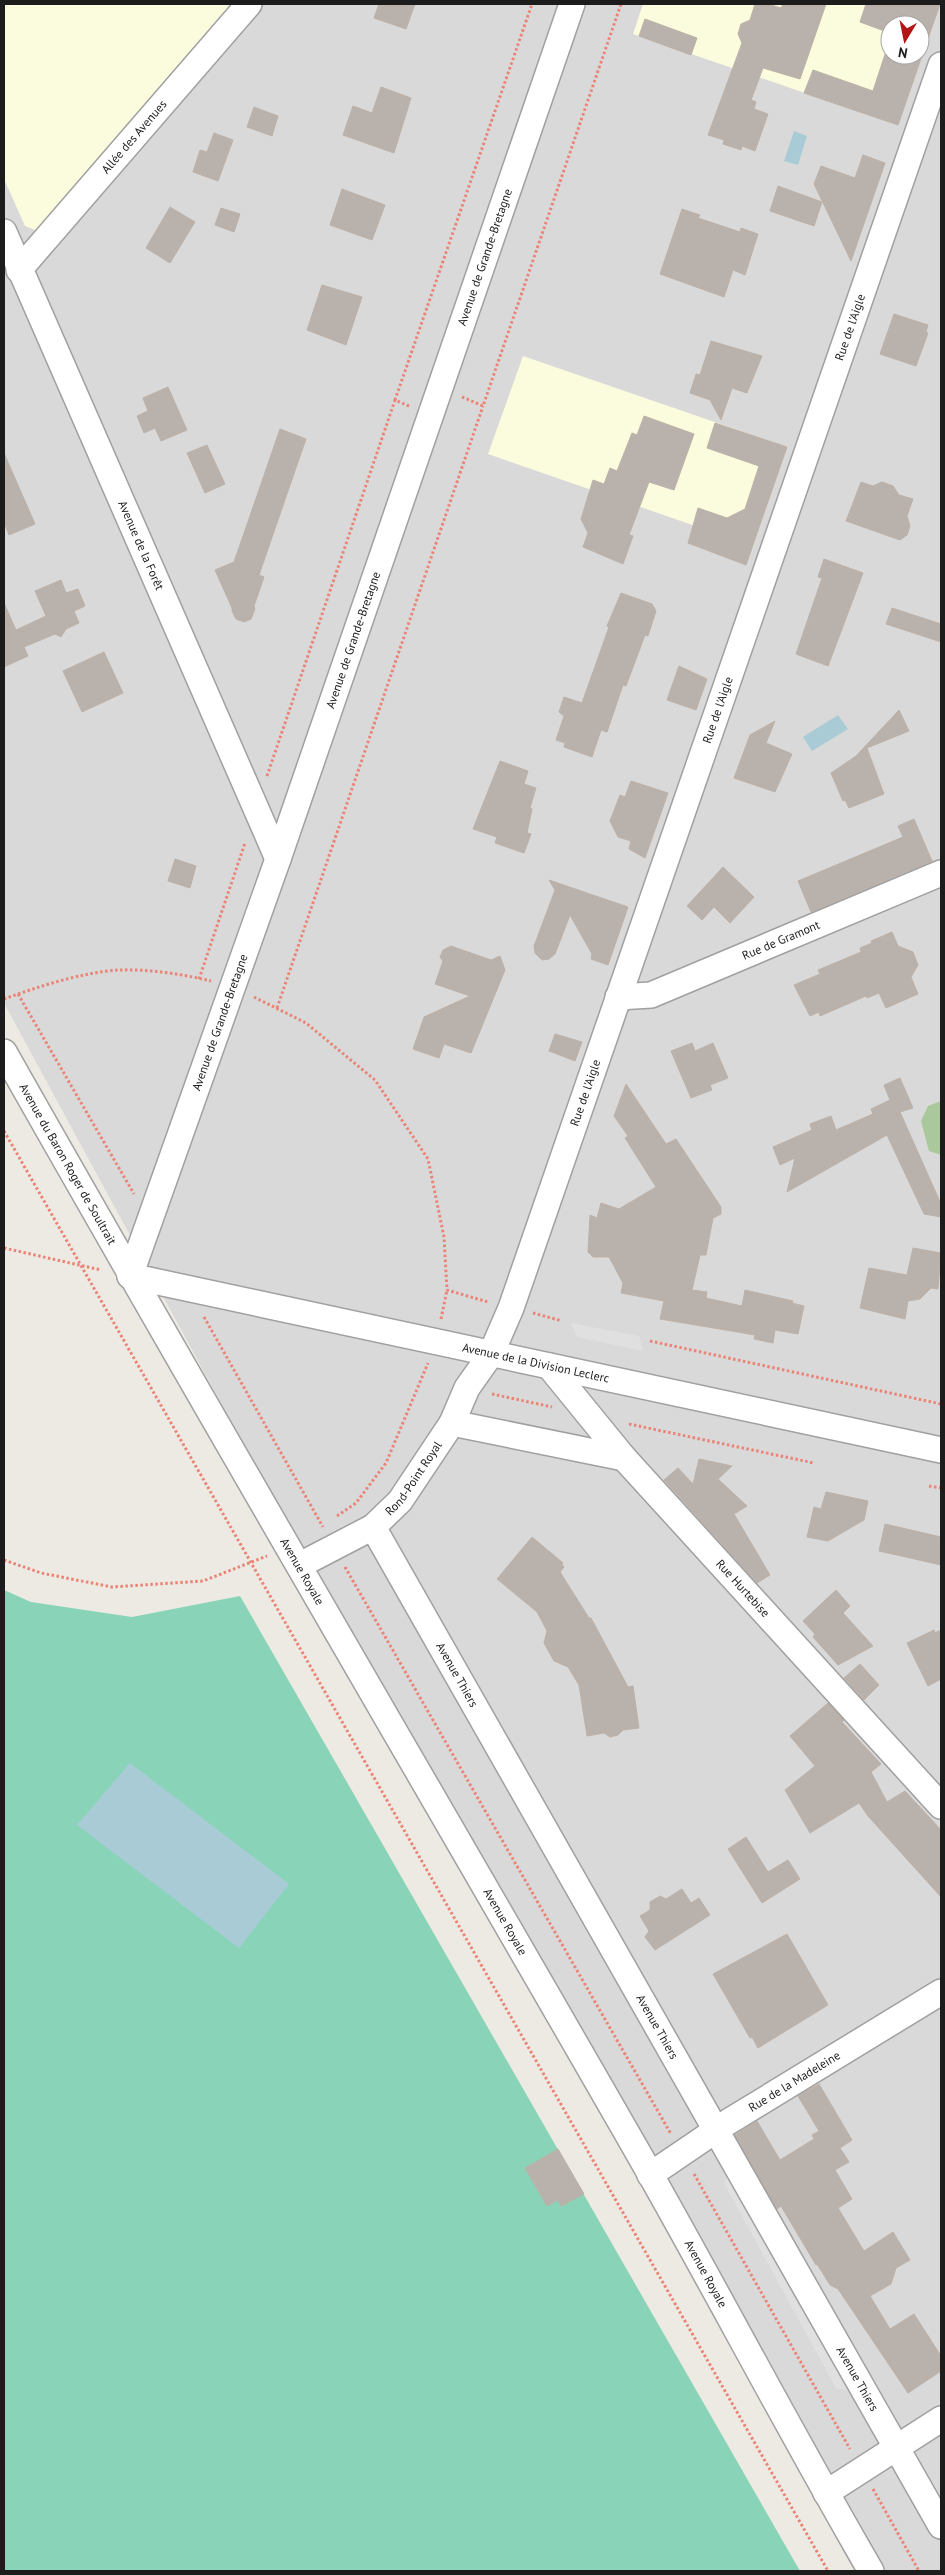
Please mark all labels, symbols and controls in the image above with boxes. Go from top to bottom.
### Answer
north arrow [880,15,930,65]
text: N [897,43,909,62]
street label: Allée des Avenues [98,97,170,176]
street label: Avenue de Grande-Bretagne [454,186,515,327]
street label: Rue de l'Aigle [831,292,868,363]
street label: Avenue de la Forêt [115,498,168,592]
street label: Avenue de Grande-Bretagne [322,569,383,710]
street label: Rue de l'Aigle [699,675,736,745]
street label: Rue de Gramont [740,917,822,963]
street label: Avenue de Grande-Bretagne [188,952,251,1093]
street label: Rue de l'Aigle [566,1057,603,1128]
street label: Avenue du Baron Roger de Soultrait [16,1081,120,1247]
street label: Avenue de la Division Leclerc [461,1340,611,1386]
street label: Rond-Point Royal [382,1438,445,1518]
street label: Avenue Royale [277,1535,328,1607]
street label: Rue Hurtebise [713,1556,773,1620]
street label: Avenue Thiers [433,1639,482,1710]
street label: Avenue Royale [480,1886,531,1958]
street label: Avenue Thiers [633,1992,682,2062]
street label: Rue de la Madeleine [745,2047,843,2115]
street label: Avenue Royale [682,2237,731,2310]
street label: Avenue Thiers [833,2344,882,2414]

